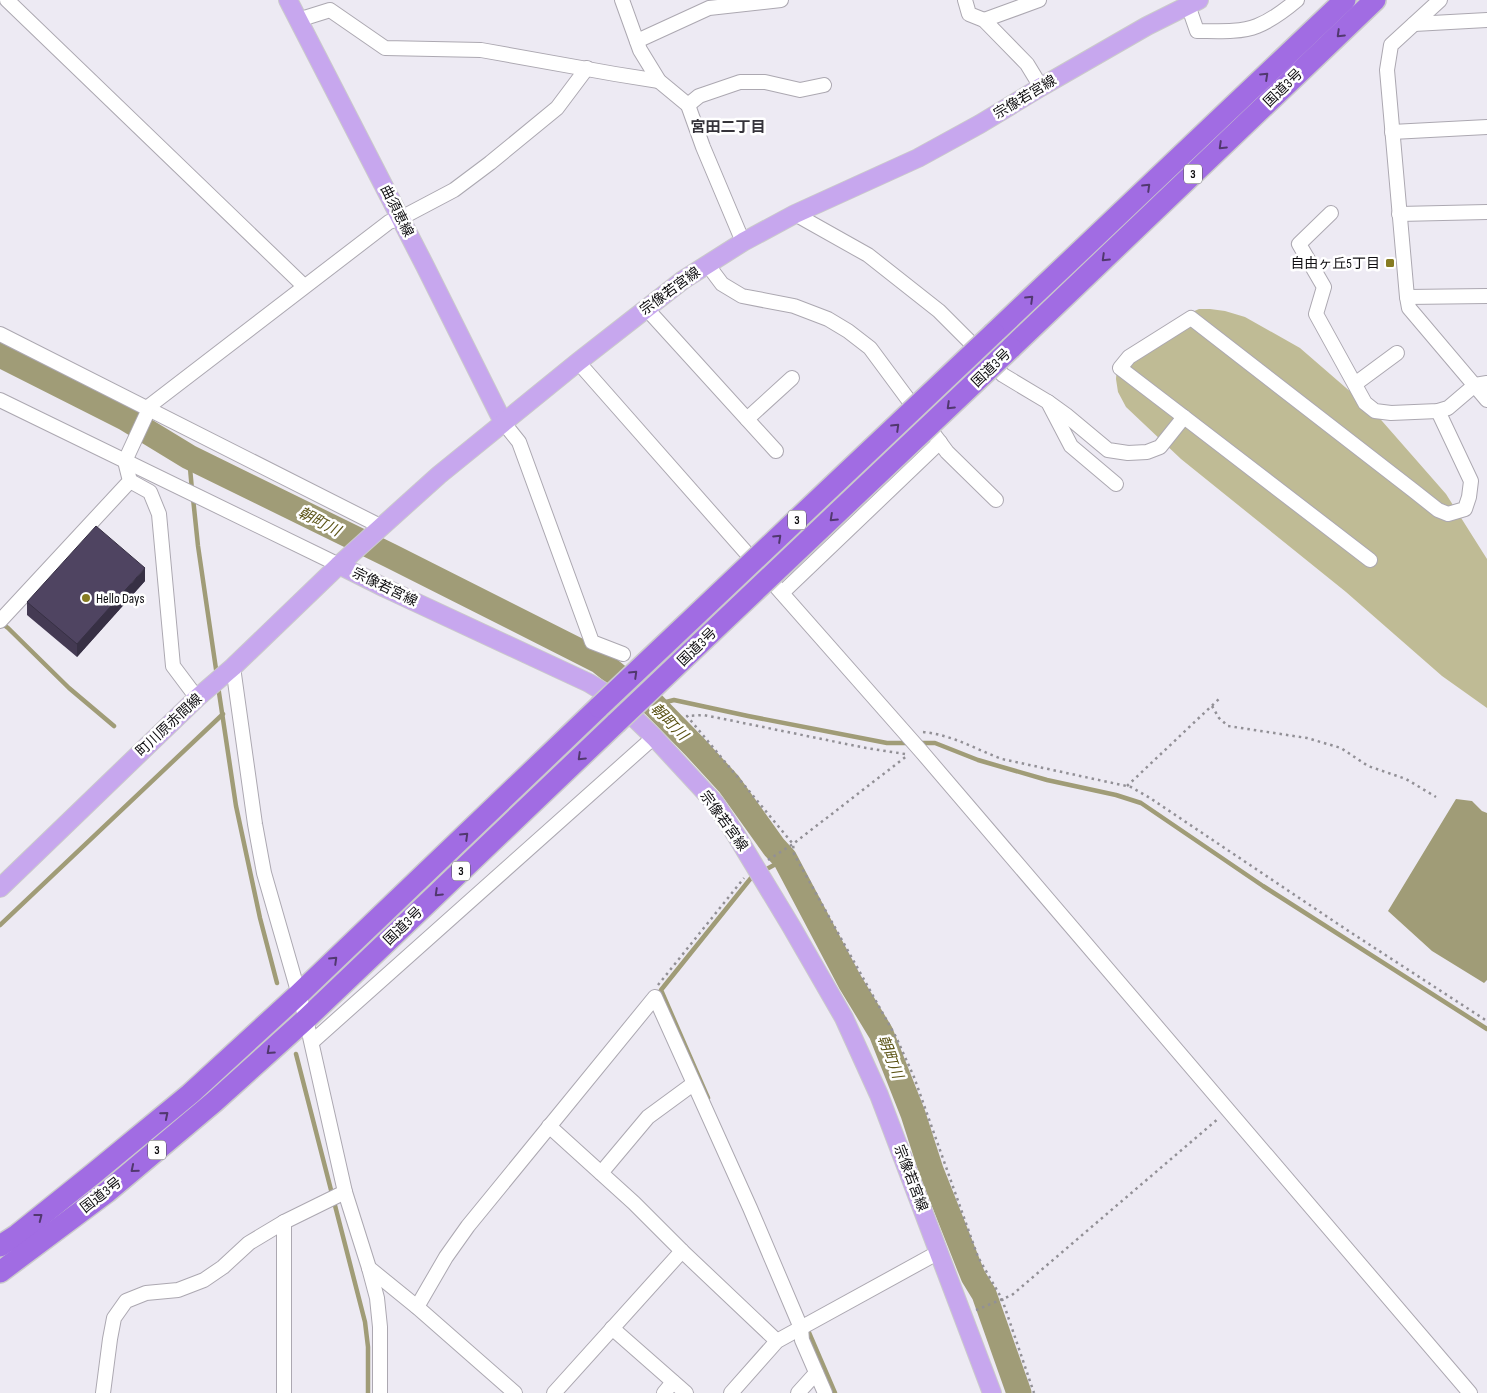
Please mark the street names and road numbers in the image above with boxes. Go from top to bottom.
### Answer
street label: 国道3号 [1260,65,1306,111]
street label: 宗像若宮線 [991,72,1059,122]
road number: 3 [1184,164,1202,183]
street label: 曲須恵線 [377,182,417,240]
street label: 宗像若宮線 [637,264,703,318]
street label: 国道3号 [968,345,1014,391]
road number: 3 [788,510,806,530]
street label: 宗像若宮線 [350,564,420,610]
street label: 国道3号 [674,624,720,670]
street label: 町川原赤間線 [132,690,206,760]
street label: 宗像若宮線 [697,788,751,854]
road number: 3 [452,861,470,880]
street label: 国道3号 [380,903,426,949]
road number: 3 [148,1140,166,1160]
street label: 宗像若宮線 [891,1142,931,1214]
street label: 国道3号 [77,1174,125,1216]

